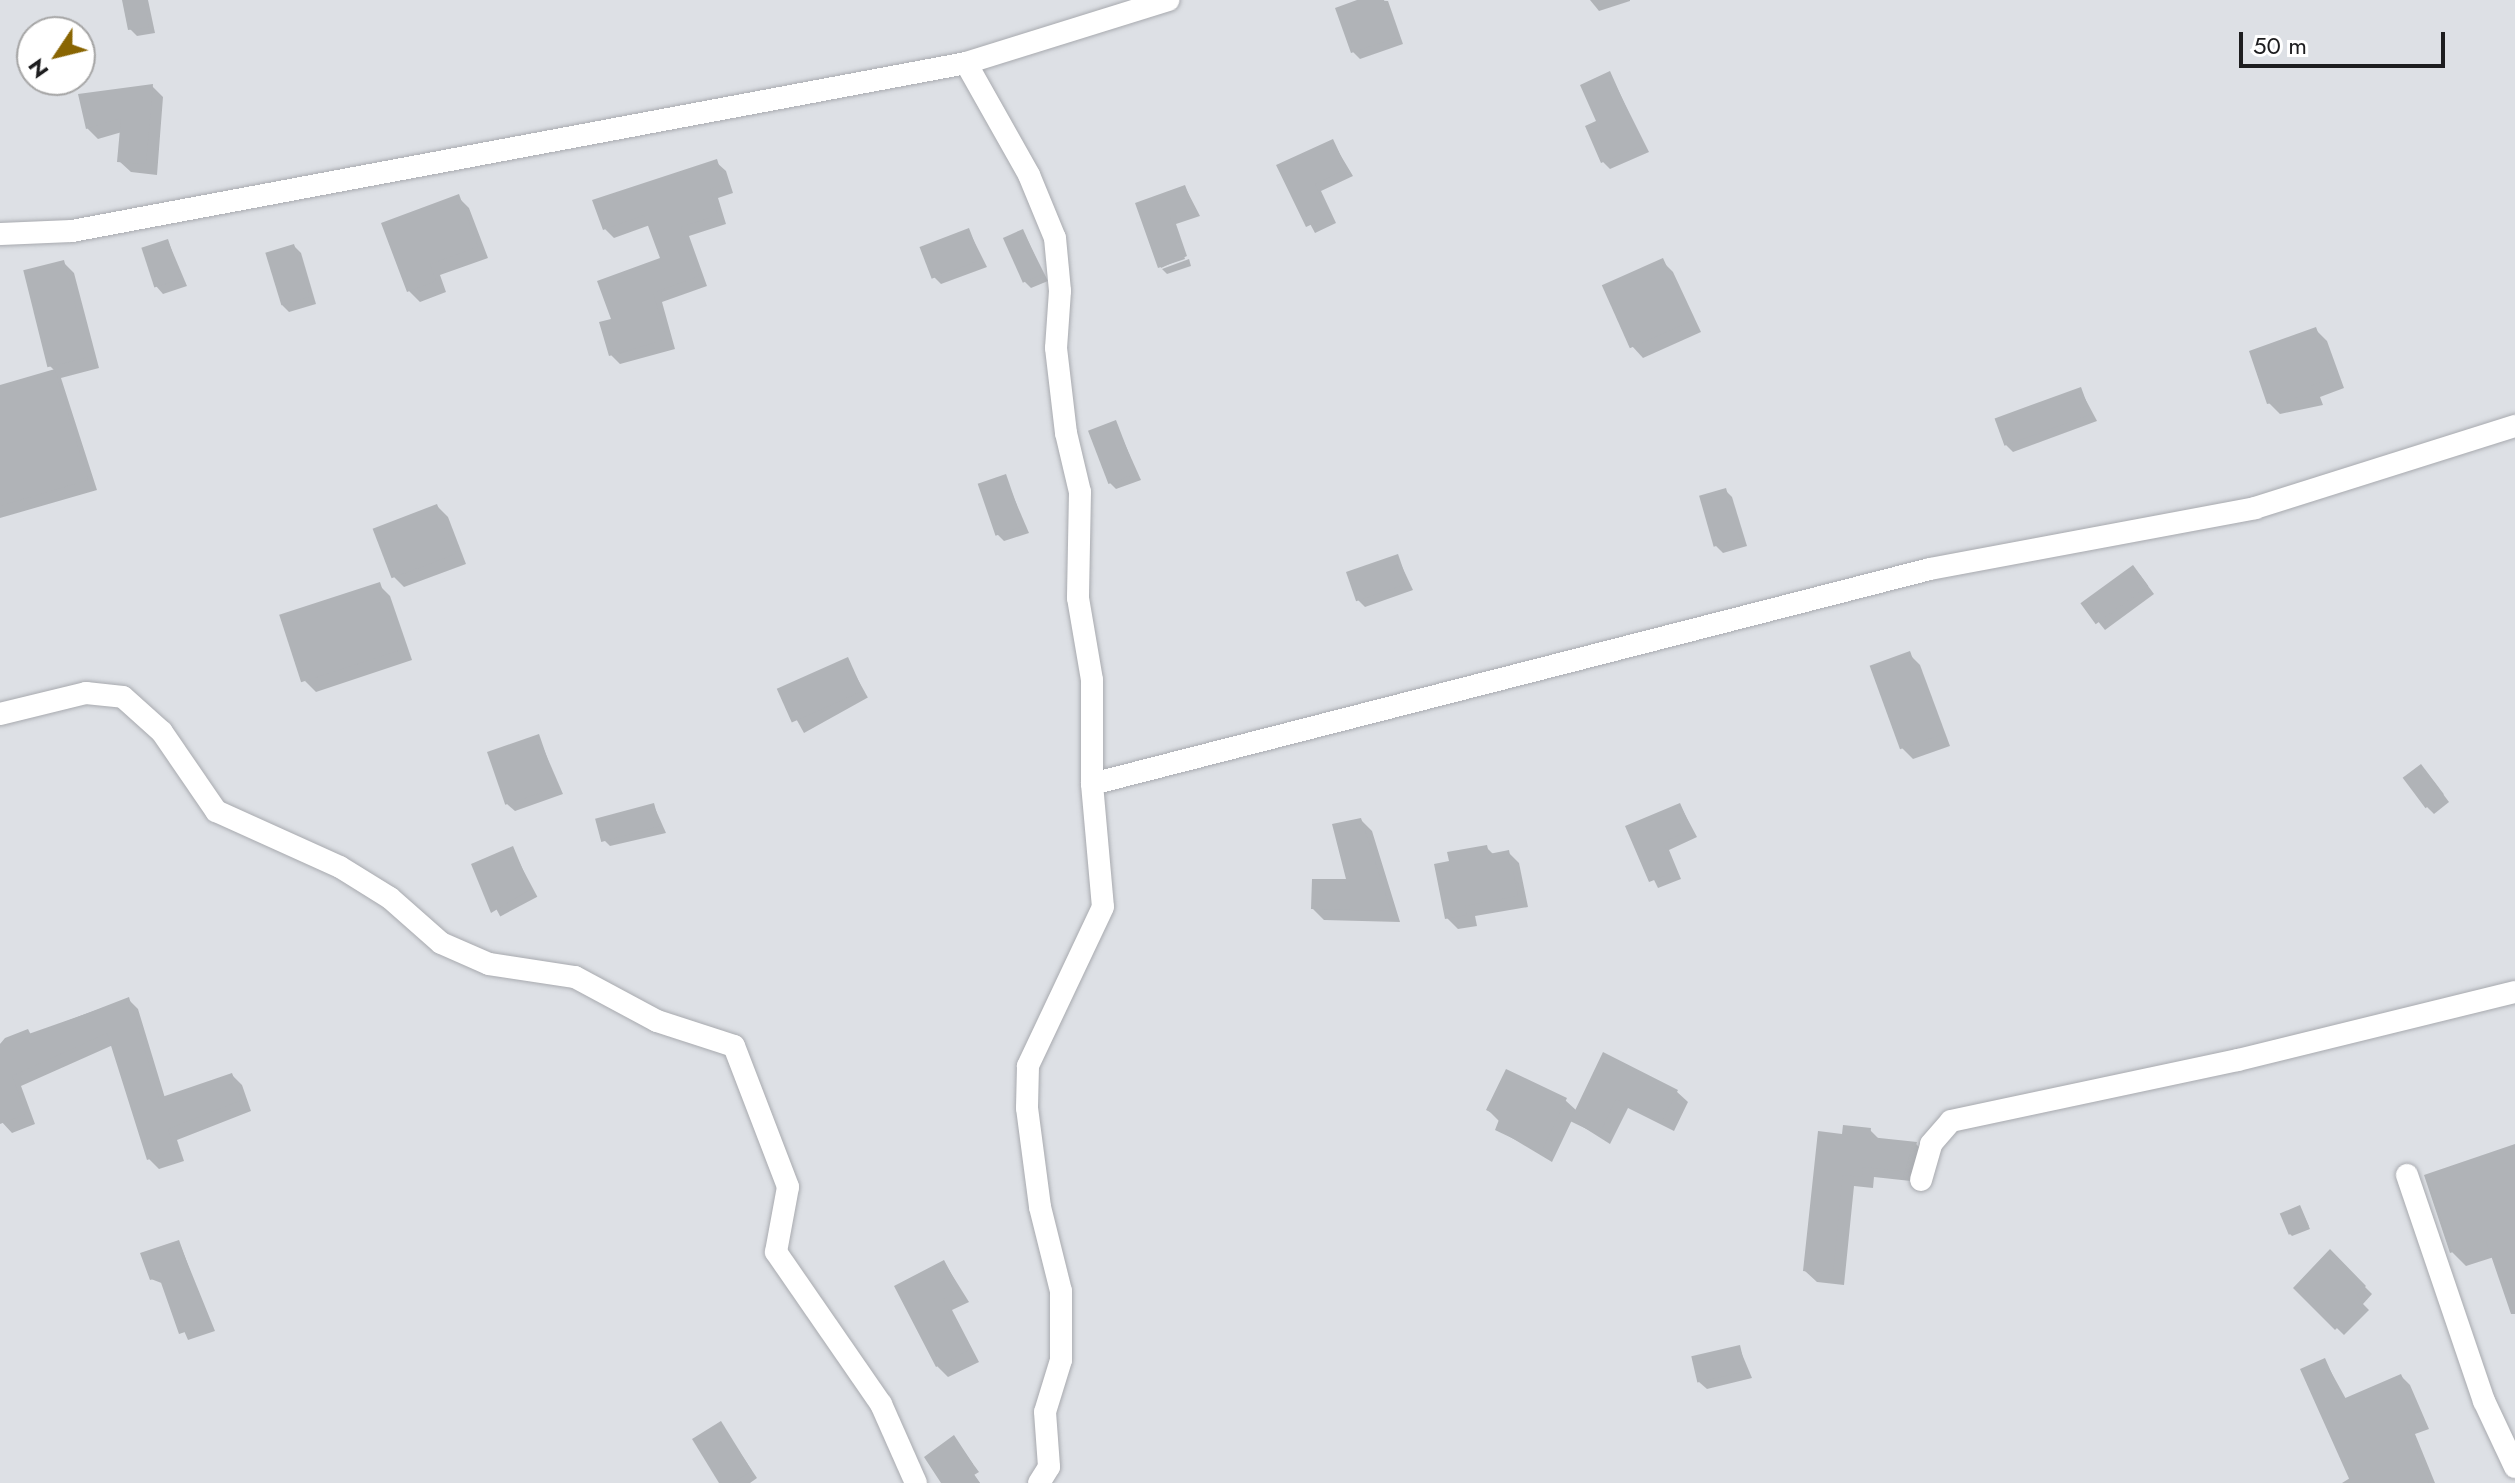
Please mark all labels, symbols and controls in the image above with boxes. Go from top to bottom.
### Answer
north arrow [16,16,96,96]
scale bar [2243,16,2449,66]
text: 50 m [2253,28,2307,63]
text: N [20,52,56,85]

